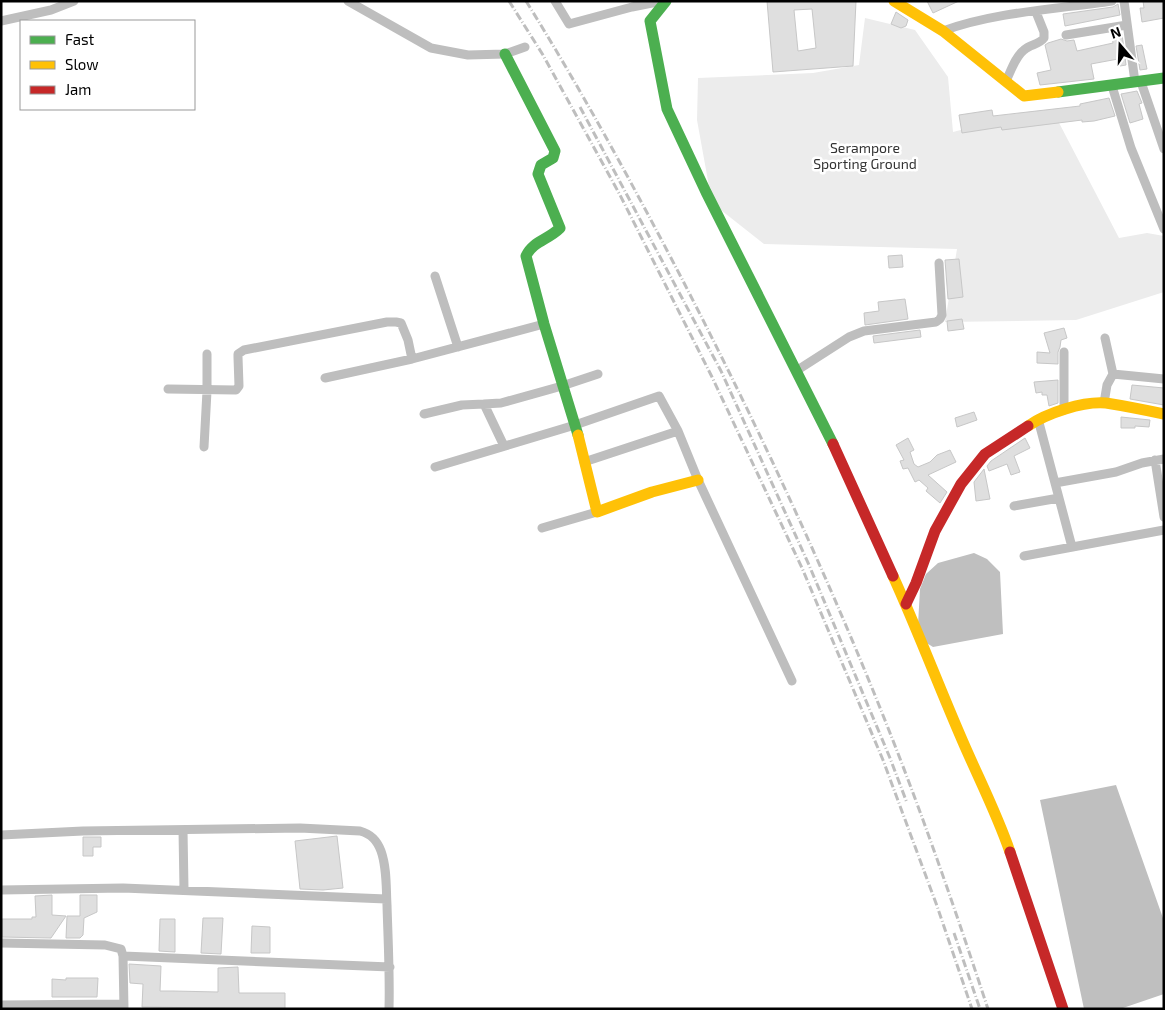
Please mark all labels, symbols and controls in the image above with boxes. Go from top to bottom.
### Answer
legend [20,20,195,110]
north arrow [1095,20,1145,70]
text: N [1108,23,1123,42]
text: Fast [65,30,95,48]
text: Slow [65,55,99,73]
text: Jam [65,80,91,98]
park label: Serampore Sporting Ground [813,139,917,172]

